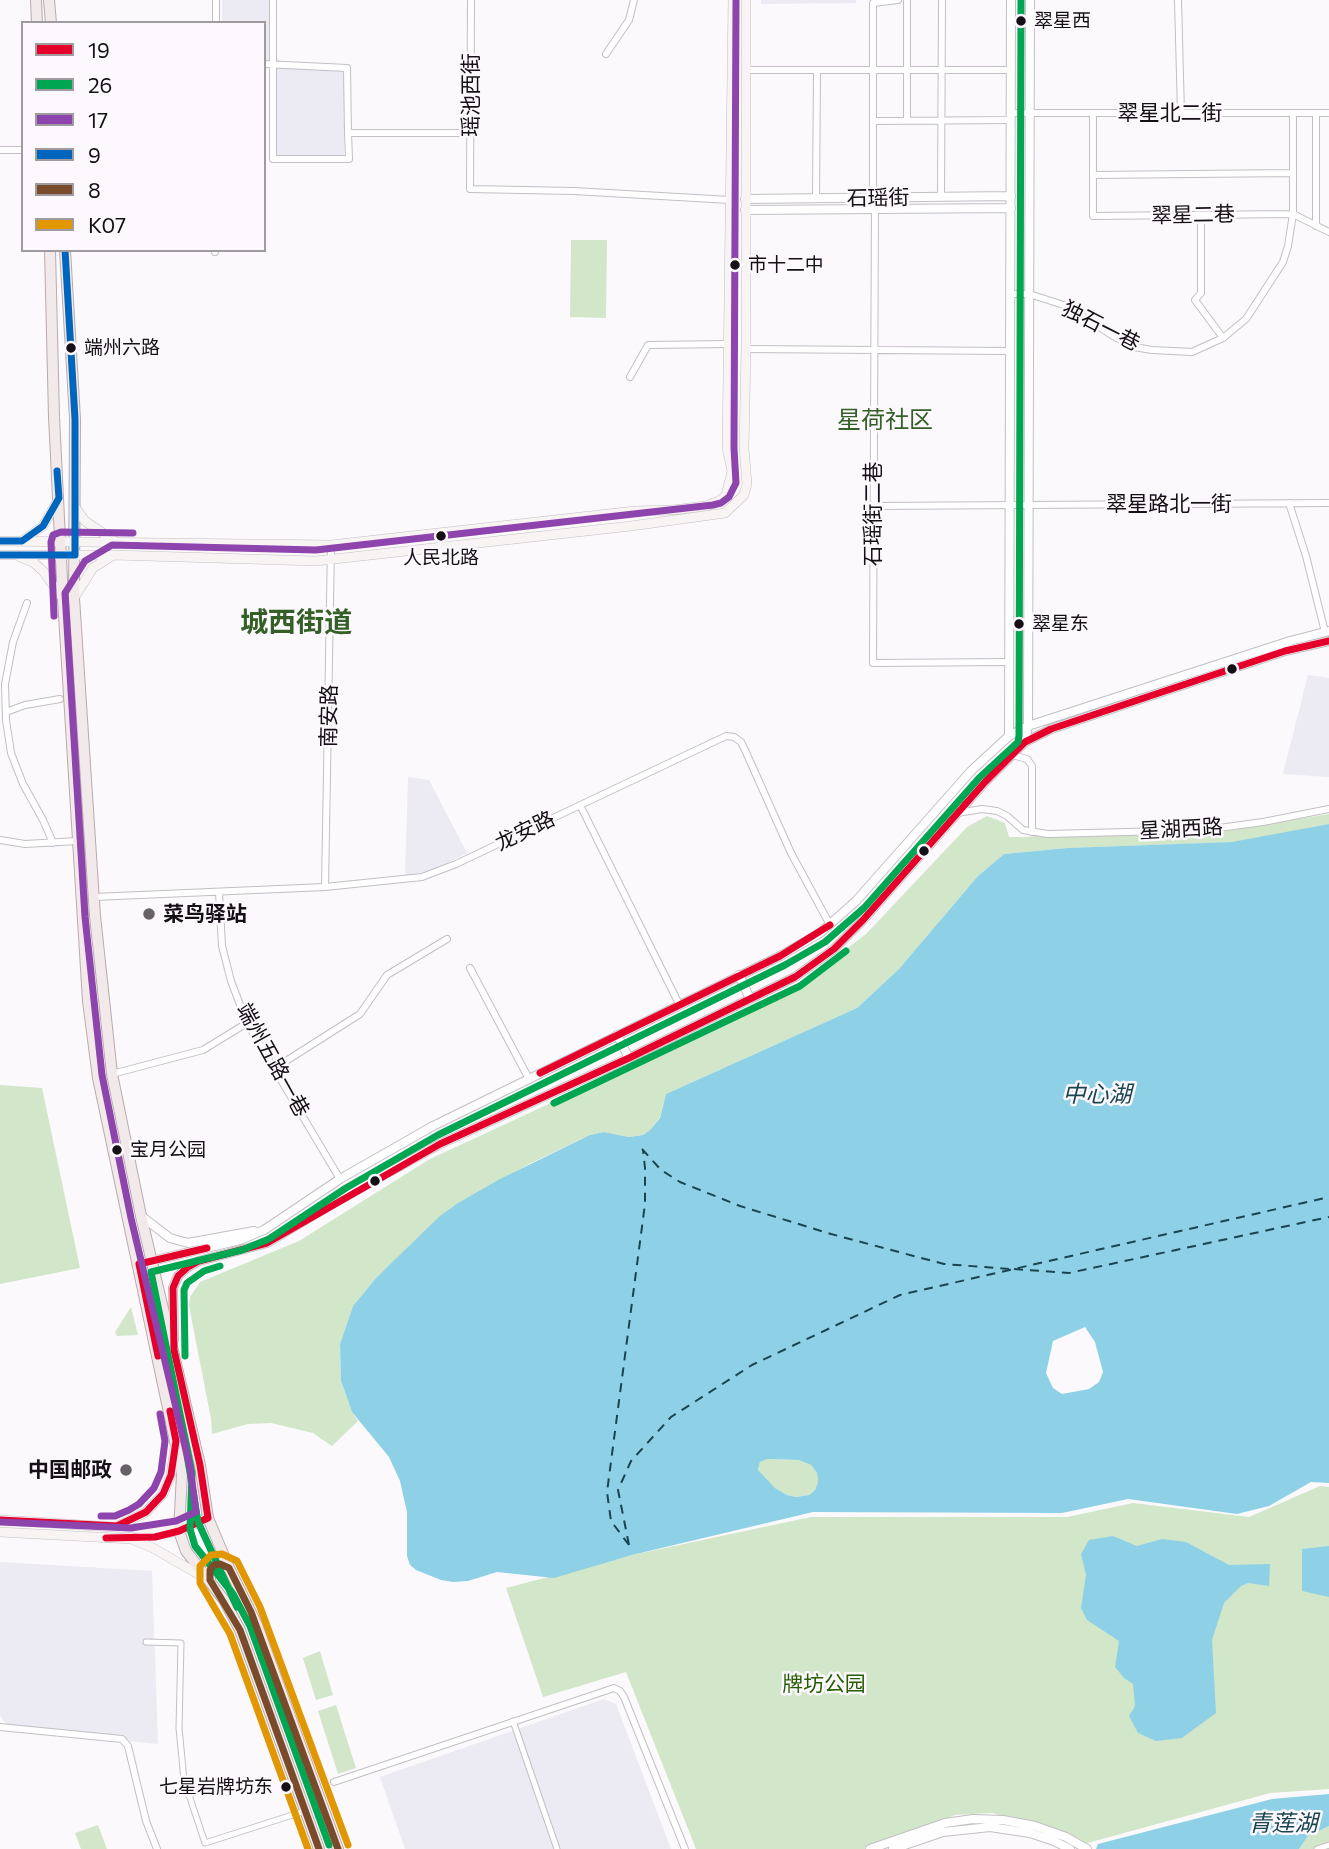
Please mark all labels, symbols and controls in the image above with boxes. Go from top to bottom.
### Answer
place label: 翠星西 [1034,10,1091,32]
marker: 翠星西 [1014,14,1028,28]
legend [21,21,266,252]
text: 19 [88,37,110,62]
street label: 瑶池西街 [458,53,484,137]
text: 26 [88,72,112,97]
street label: 翠星北二街 [1118,100,1222,126]
text: 17 [88,107,108,132]
text: 9 [88,142,101,167]
text: 8 [88,177,101,202]
street label: 石瑶街 [846,185,910,211]
street label: 翠星二巷 [1151,202,1235,228]
text: K07 [88,212,126,237]
place label: 市十二中 [748,254,824,276]
marker: 市十二中 [728,258,742,272]
street label: 独石一巷 [1058,296,1144,356]
place label: 端州六路 [84,337,160,359]
marker: 端州六路 [64,341,78,355]
district label: 星荷社区 [837,406,933,434]
street label: 石瑶街二巷 [860,462,886,566]
street label: 翠星路北一街 [1106,491,1232,517]
marker: 人民北路 [434,529,448,543]
place label: 人民北路 [403,547,479,569]
district label: 城西街道 [240,606,352,640]
place label: 翠星东 [1032,613,1089,635]
marker: 翠星东 [1012,617,1026,631]
unlabelled marker [1225,662,1239,676]
street label: 南安路 [316,684,342,748]
street label: 龙安路 [491,806,559,856]
street label: 星湖西路 [1138,814,1224,844]
unlabelled marker [917,844,931,858]
place label: 菜鸟驿站 [163,901,247,927]
marker: 菜鸟驿站 [141,906,157,922]
street label: 端州五路一巷 [231,999,315,1121]
water label: 中心湖 [1063,1080,1131,1108]
place label: 宝月公园 [130,1139,206,1161]
marker: 宝月公园 [110,1143,124,1157]
unlabelled marker [368,1174,382,1188]
place label: 中国邮政 [28,1457,112,1483]
marker: 中国邮政 [118,1462,134,1478]
park label: 牌坊公园 [782,1671,866,1697]
place label: 七星岩牌坊东 [159,1776,273,1798]
marker: 七星岩牌坊东 [279,1780,293,1794]
water label: 青莲湖 [1249,1809,1317,1837]

